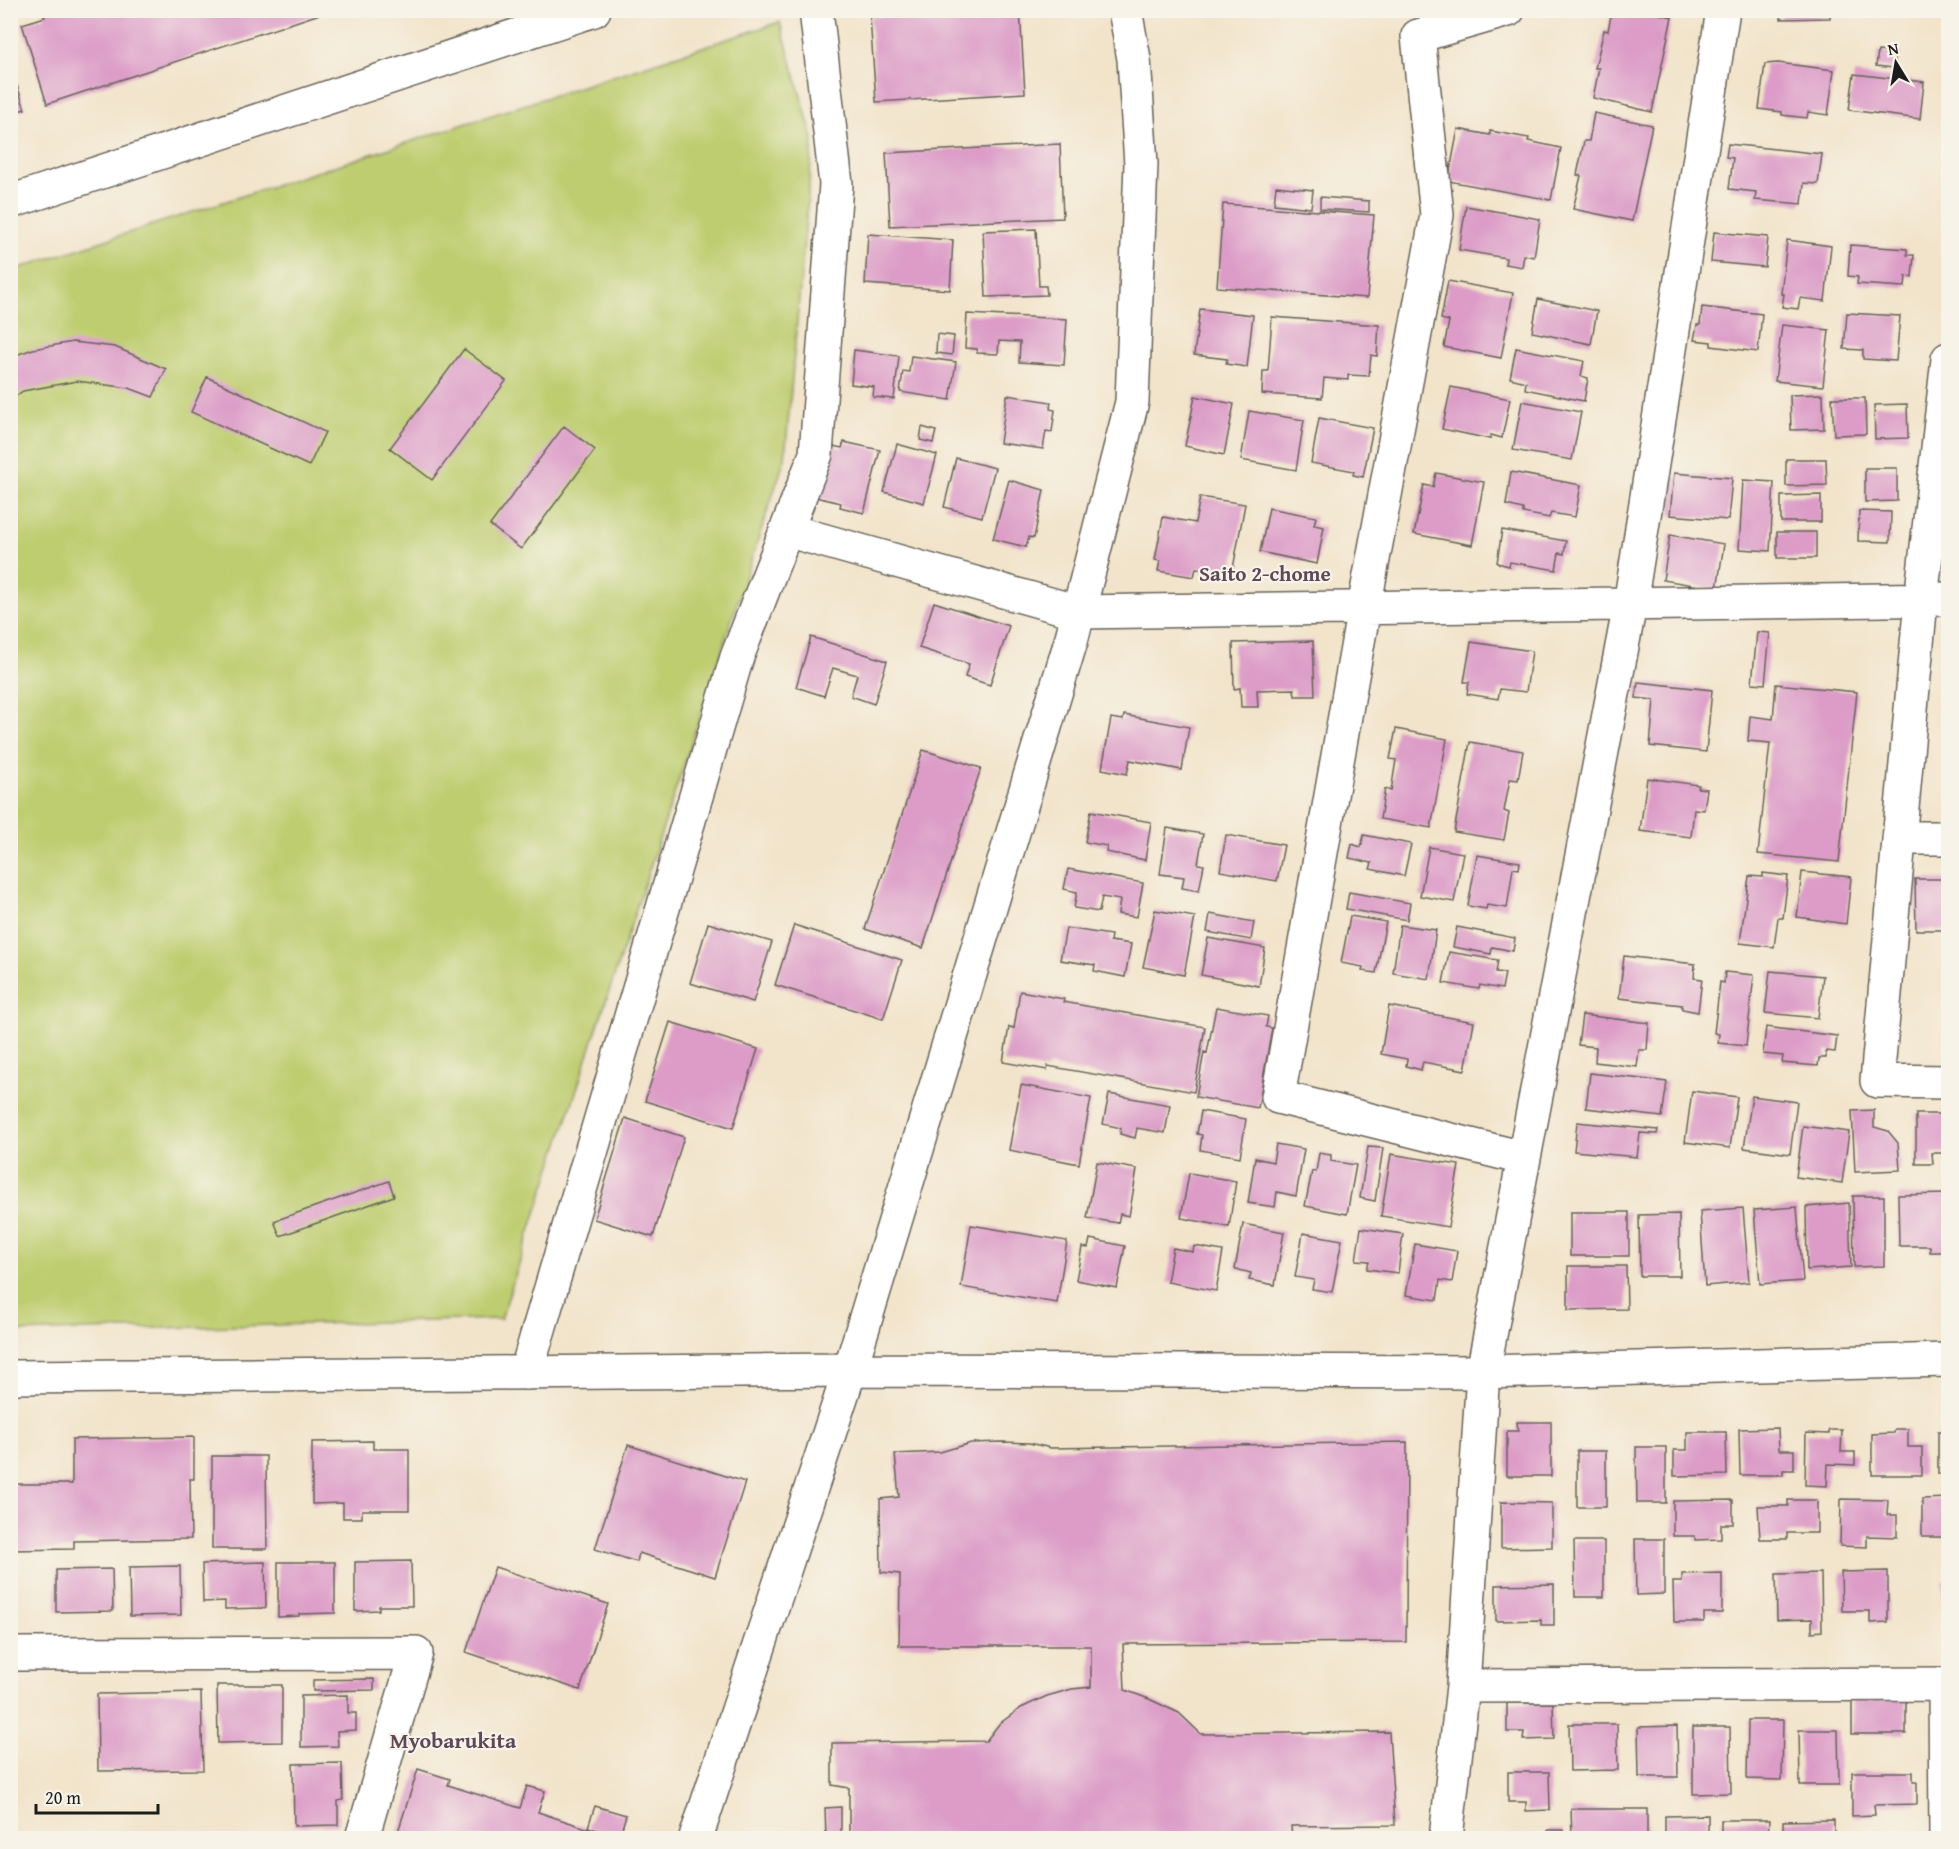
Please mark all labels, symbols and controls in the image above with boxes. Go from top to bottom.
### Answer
north arrow [1866,33,1926,93]
text: N [1886,35,1901,61]
district label: Saito 2-chome [1199,558,1331,589]
district label: Myobarukita [390,1724,517,1756]
scale bar [36,1777,158,1815]
text: 20 m [45,1784,81,1811]

